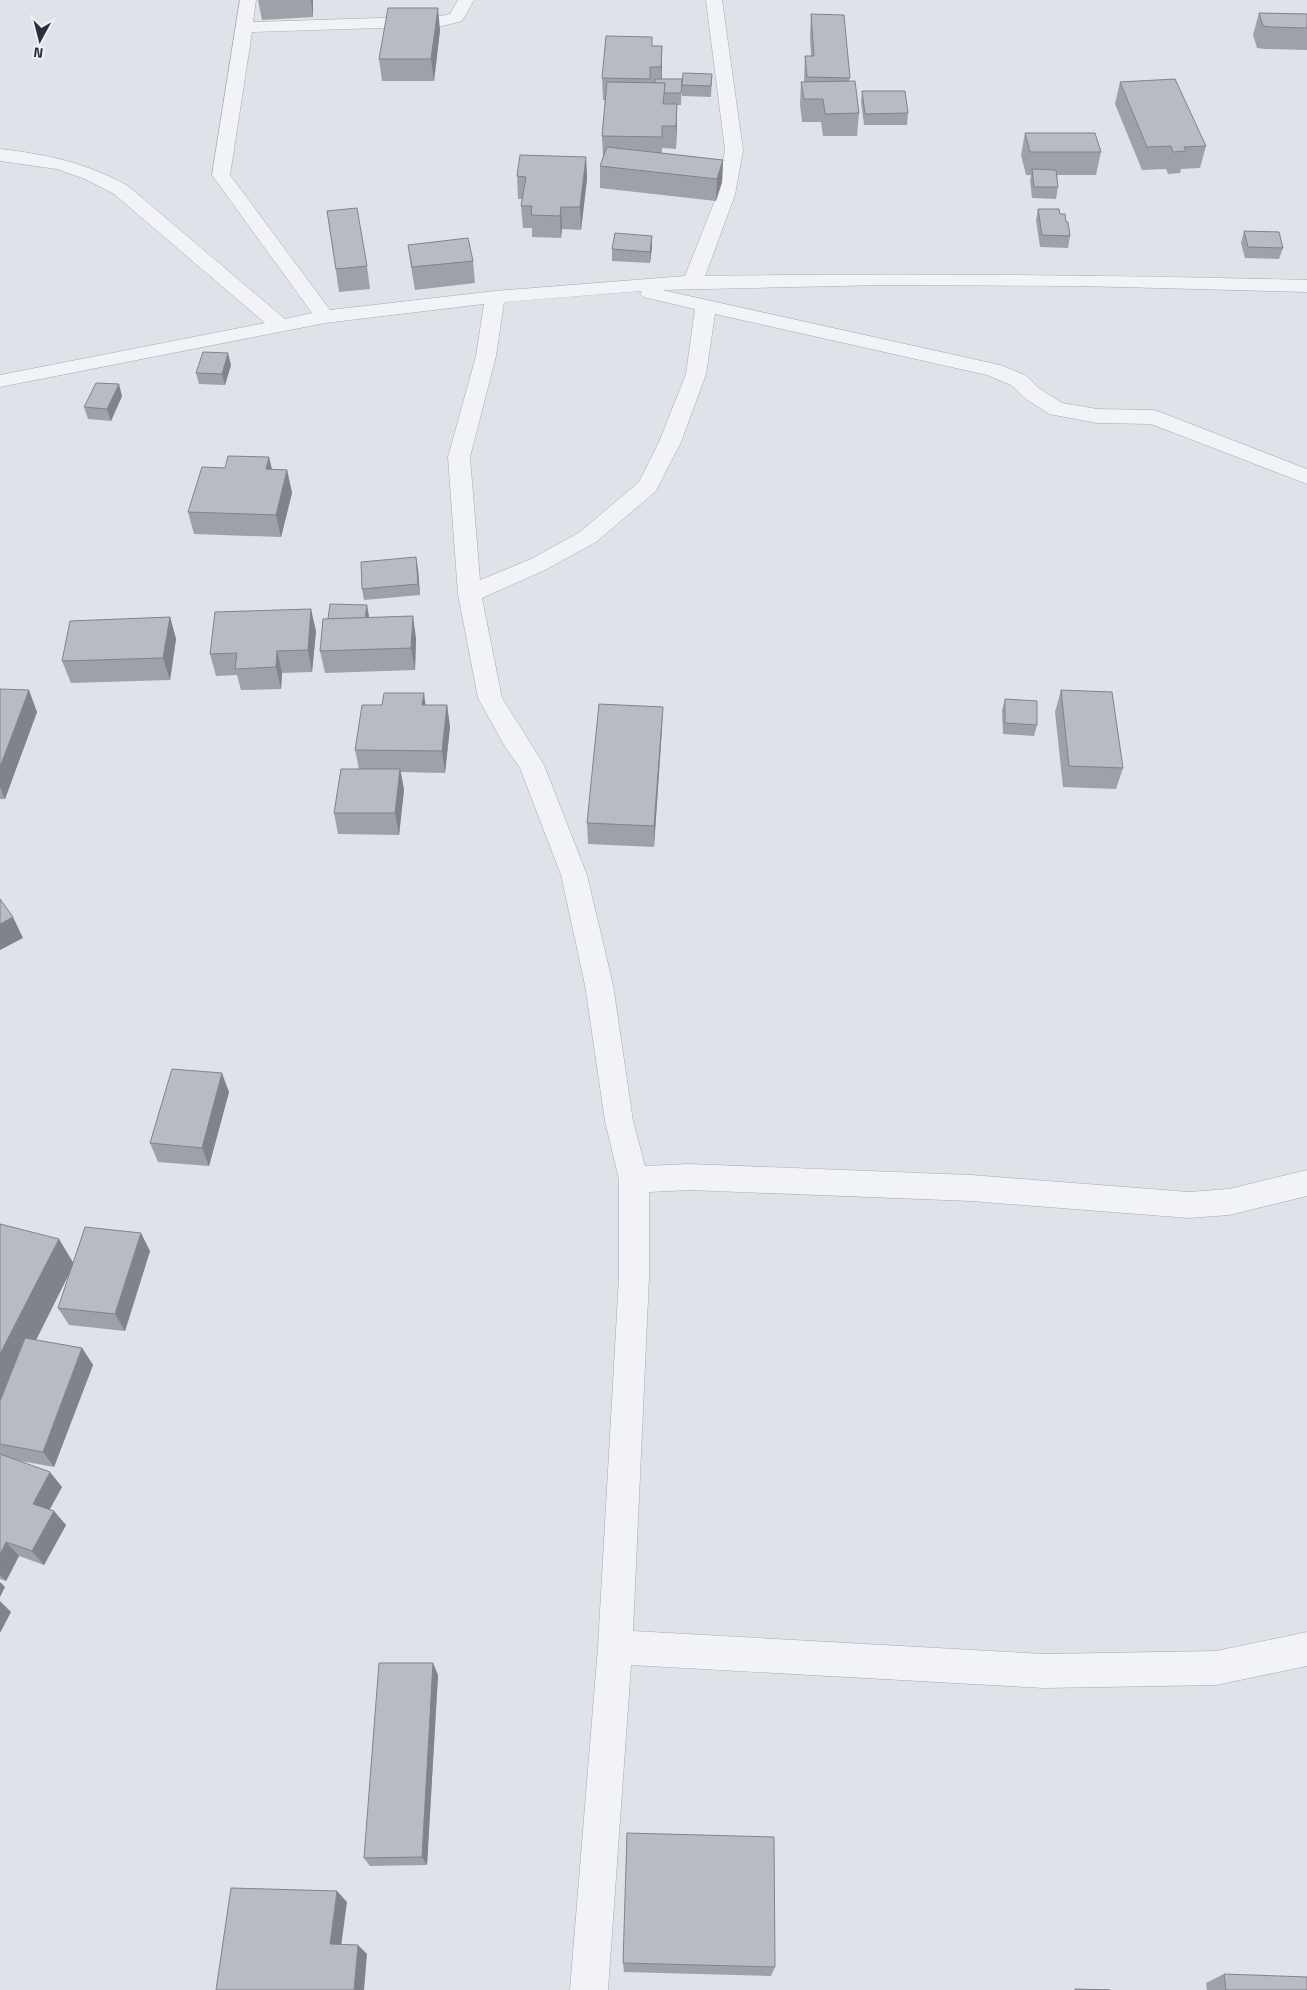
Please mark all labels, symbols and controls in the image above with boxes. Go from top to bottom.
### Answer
north arrow [15,15,65,65]
text: N [32,42,44,64]

